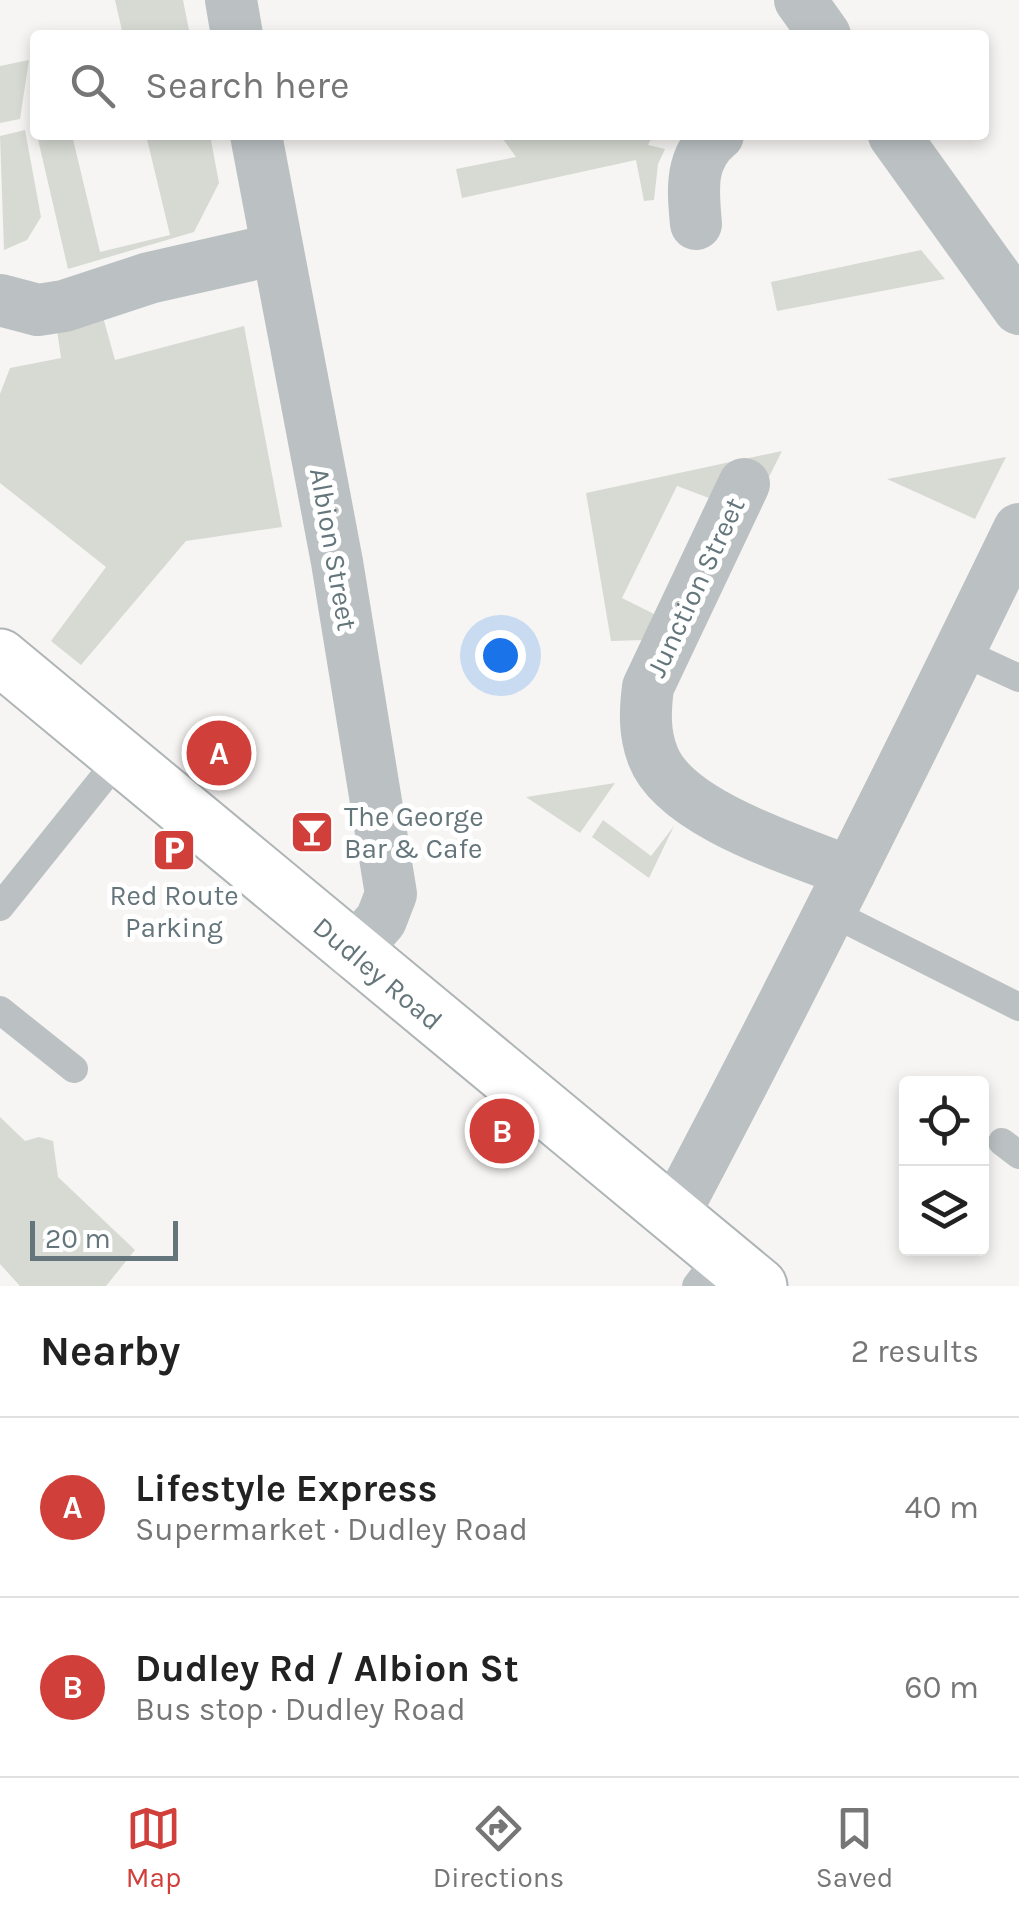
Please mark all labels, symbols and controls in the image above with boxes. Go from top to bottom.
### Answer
search box [30,30,989,140]
icon: search [65,58,120,113]
text: Search here [145,63,349,108]
street label: Albion Street [303,465,364,633]
street label: Junction Street [639,492,751,682]
your location [475,630,526,681]
pin: A [186,716,252,790]
place label: The George Bar & Cafe [344,800,484,865]
bar icon: The George Bar & Cafe [289,809,335,855]
parking icon: Red Route Parking [151,827,197,873]
place label: Red Route Parking [109,879,239,944]
street label: Dudley Road [306,910,449,1037]
map controls [899,1076,989,1256]
button: locate [899,1076,989,1166]
pin: B [470,1094,534,1168]
button: layers [899,1166,989,1256]
scale bar [30,1216,178,1260]
text: 20 m [45,1222,111,1255]
text: Nearby [40,1326,180,1376]
text: 2 results [851,1333,979,1370]
text: Lifestyle Express [135,1466,437,1511]
text: A [62,1489,83,1526]
text: 40 m [905,1489,979,1526]
text: Supermarket · Dudley Road [135,1511,528,1548]
text: Dudley Rd / Albion St [135,1646,519,1691]
text: B [62,1669,83,1706]
text: 60 m [904,1669,979,1706]
text: Bus stop · Dudley Road [135,1691,466,1728]
tab: Map [126,1801,181,1894]
tab: Directions [433,1801,564,1894]
tab: Saved [816,1801,893,1894]

